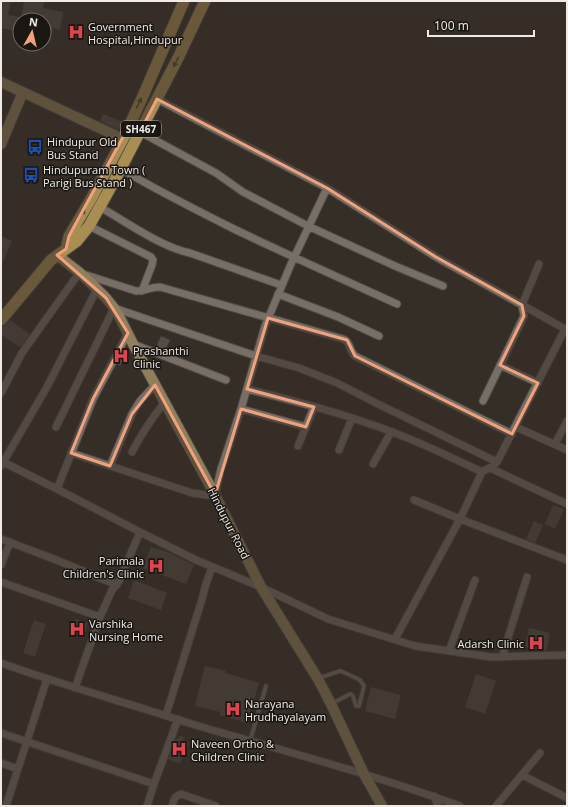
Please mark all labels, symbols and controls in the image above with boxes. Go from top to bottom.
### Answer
north arrow [12,12,52,52]
scale bar [428,12,534,38]
text: N [28,14,39,30]
text: 100 m [434,17,469,34]
place label: Government Hospital,Hindupur [88,19,183,47]
hospital icon: Government Hospital,Hindupur [67,23,85,41]
one-way arrow [173,56,179,67]
one-way arrow [136,98,142,109]
road number: SH467 [121,121,161,137]
place label: Hindupur Old Bus Stand [47,134,117,162]
bus stop icon: Hindupur Old Bus Stand [26,138,44,156]
place label: Hindupuram Town ( Parigi Bus Stand ) [43,162,145,190]
bus stop icon: Hindupuram Town ( Parigi Bus Stand ) [22,166,40,184]
one-way arrow [79,208,86,220]
place label: Prashanthi Clinic [133,343,189,371]
hospital icon: Prashanthi Clinic [112,347,130,365]
street label: Hindupur Road [205,485,253,561]
place label: Parimala Children's Clinic [63,553,144,581]
hospital icon: Parimala Children's Clinic [147,557,165,575]
place label: Varshika Nursing Home [89,616,163,644]
hospital icon: Varshika Nursing Home [68,620,86,638]
hospital icon: Adarsh Clinic [527,634,545,652]
place label: Adarsh Clinic [458,636,524,651]
place label: Narayana Hrudhayalayam [245,696,326,724]
hospital icon: Narayana Hrudhayalayam [224,700,242,718]
place label: Naveen Ortho & Children Clinic [191,736,274,764]
hospital icon: Naveen Ortho & Children Clinic [170,740,188,758]

